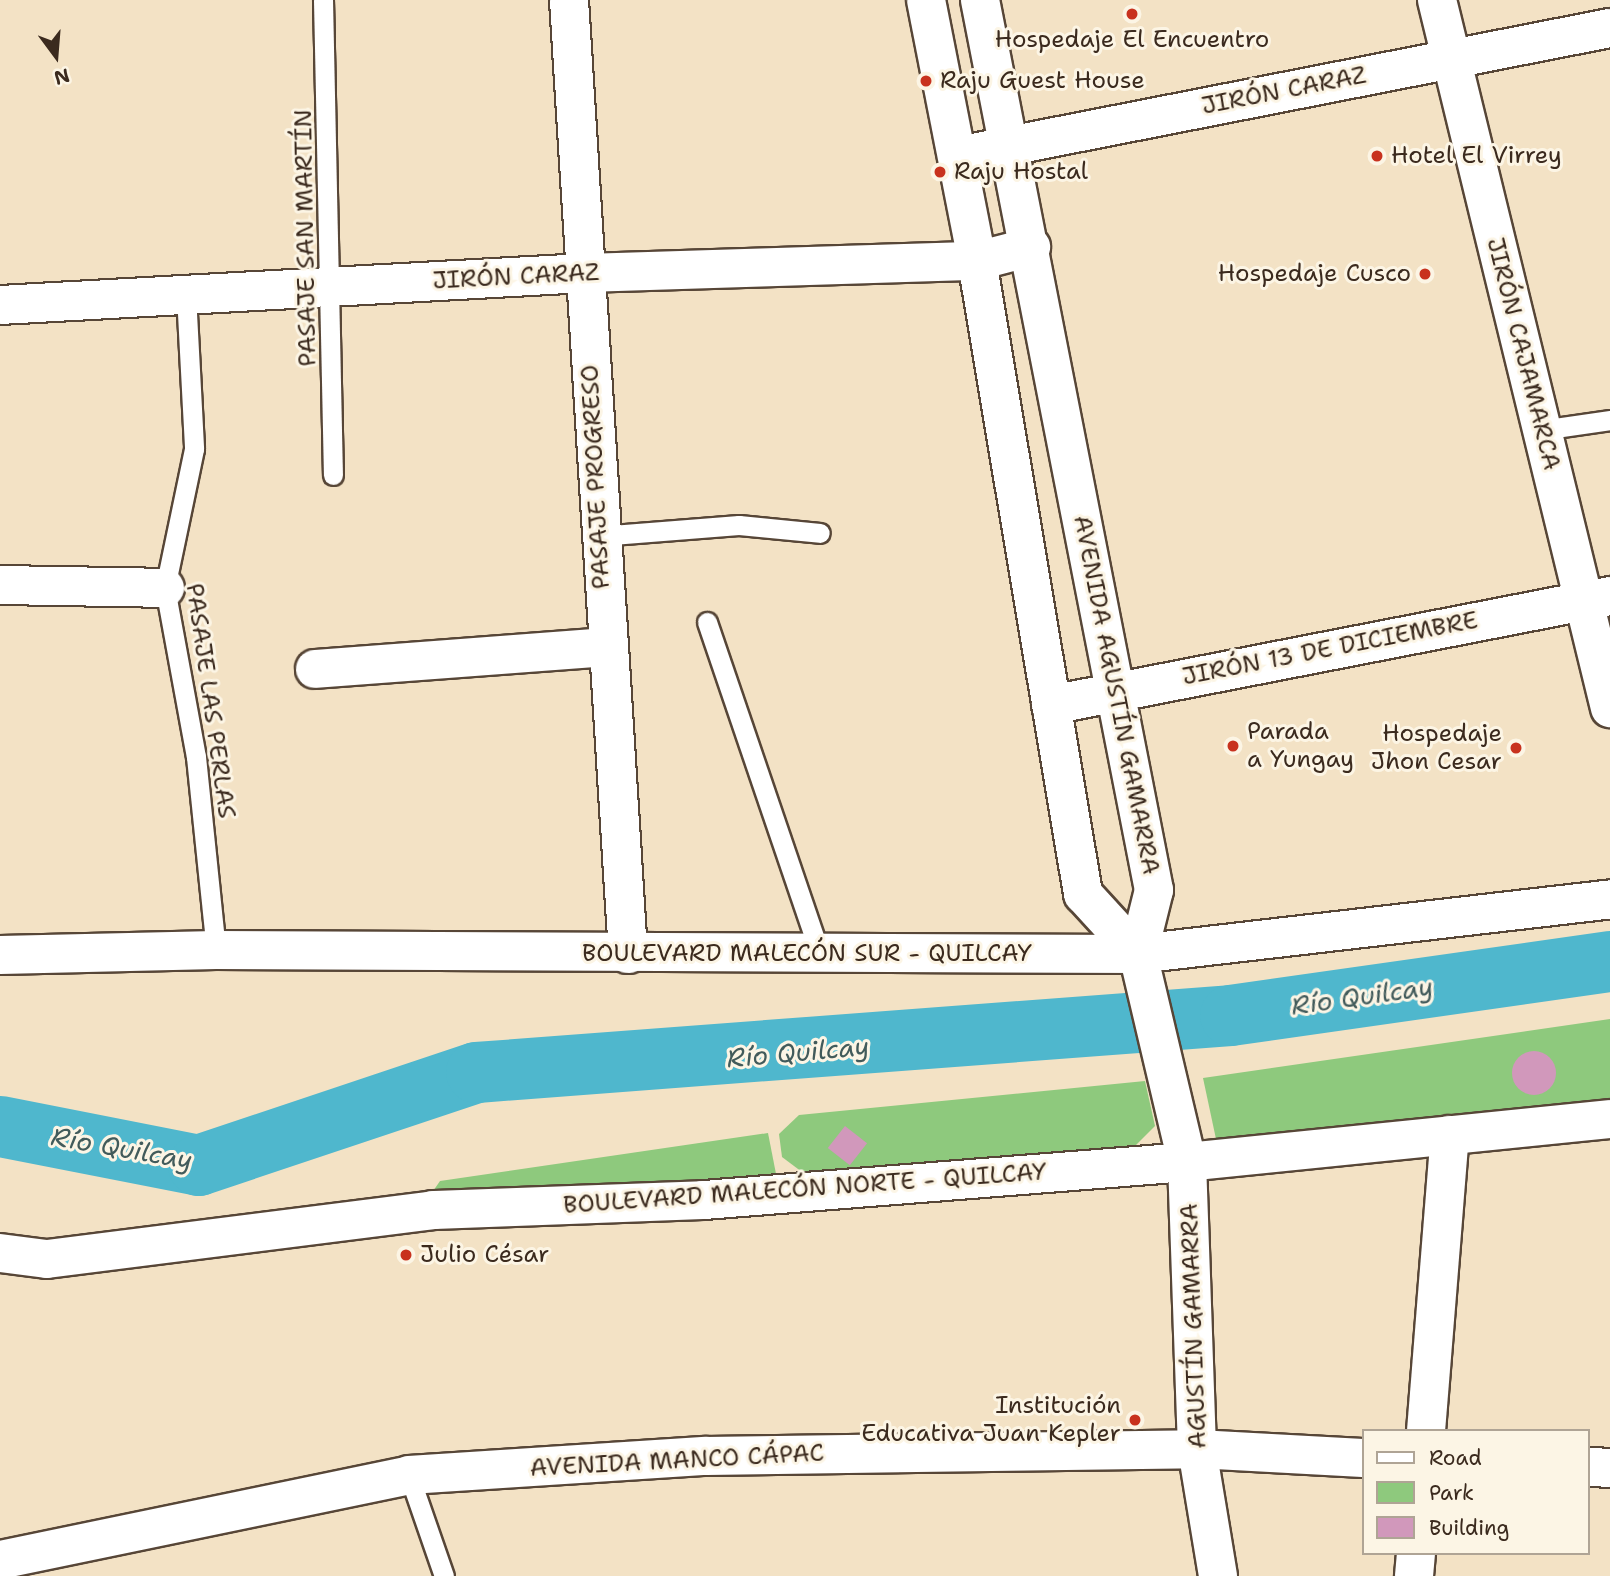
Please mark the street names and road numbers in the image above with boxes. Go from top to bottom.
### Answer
street label: JIRÓN CARAZ [1199,61,1369,121]
street label: PASAJE SAN MARTÍN [289,109,323,367]
street label: JIRÓN CAJAMARCA [1480,235,1566,473]
street label: JIRÓN CARAZ [432,258,600,296]
street label: PASAJE PROGRESO [576,364,616,590]
street label: AVENIDA AGUSTÍN GAMARRA [1067,513,1165,877]
street label: PASAJE LAS PERLAS [179,582,241,820]
street label: JIRÓN 13 DE DICIEMBRE [1180,606,1480,692]
street label: BOULEVARD MALECÓN SUR - QUILCAY [582,940,1032,968]
street label: BOULEVARD MALECÓN NORTE - QUILCAY [562,1158,1048,1220]
street label: AGUSTÍN GAMARRA [1175,1203,1213,1449]
street label: AVENIDA MANCO CÁPAC [529,1439,825,1483]

